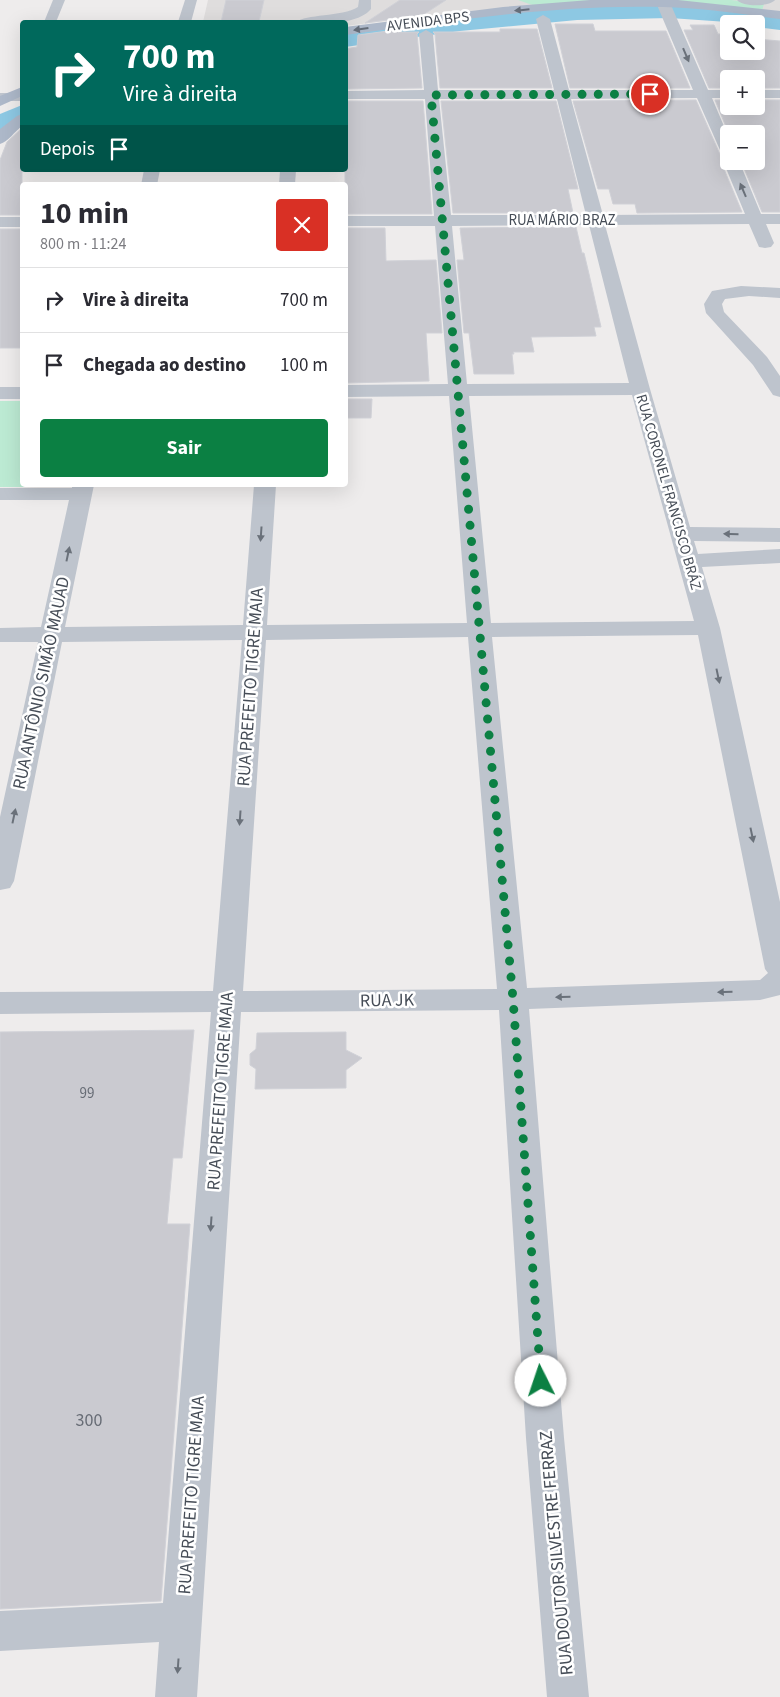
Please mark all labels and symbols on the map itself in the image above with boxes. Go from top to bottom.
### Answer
street label: AVENIDA BPS [386,6,470,37]
one-way arrow [514,6,530,14]
one-way arrow [352,25,368,33]
one-way arrow [682,48,690,62]
pin [629,73,671,115]
one-way arrow [739,183,747,197]
street label: RUA MÁRIO BRAZ [508,210,616,231]
street label: RUA CORONEL FRANCISCO BRÁZ [631,392,707,592]
one-way arrow [257,526,265,542]
one-way arrow [723,530,739,538]
one-way arrow [64,546,72,562]
street label: RUA ANTÔNIO SIMÃO MAUAD [7,574,76,792]
street label: RUA PREFEITO TIGRE MAIA [231,587,270,787]
one-way arrow [715,668,723,684]
one-way arrow [10,807,18,823]
one-way arrow [236,810,244,826]
one-way arrow [748,827,756,842]
street label: RUA JK [360,988,415,1013]
one-way arrow [717,988,733,996]
street label: RUA PREFEITO TIGRE MAIA [201,991,240,1191]
one-way arrow [554,993,570,1001]
house number: 99 [80,1083,94,1104]
one-way arrow [206,1217,214,1233]
position arrow [514,1354,566,1406]
street label: RUA PREFEITO TIGRE MAIA [172,1395,211,1595]
house number: 300 [76,1408,102,1433]
street label: RUA DOUTOR SILVESTRE FERRAZ [533,1430,580,1676]
one-way arrow [174,1658,182,1674]

